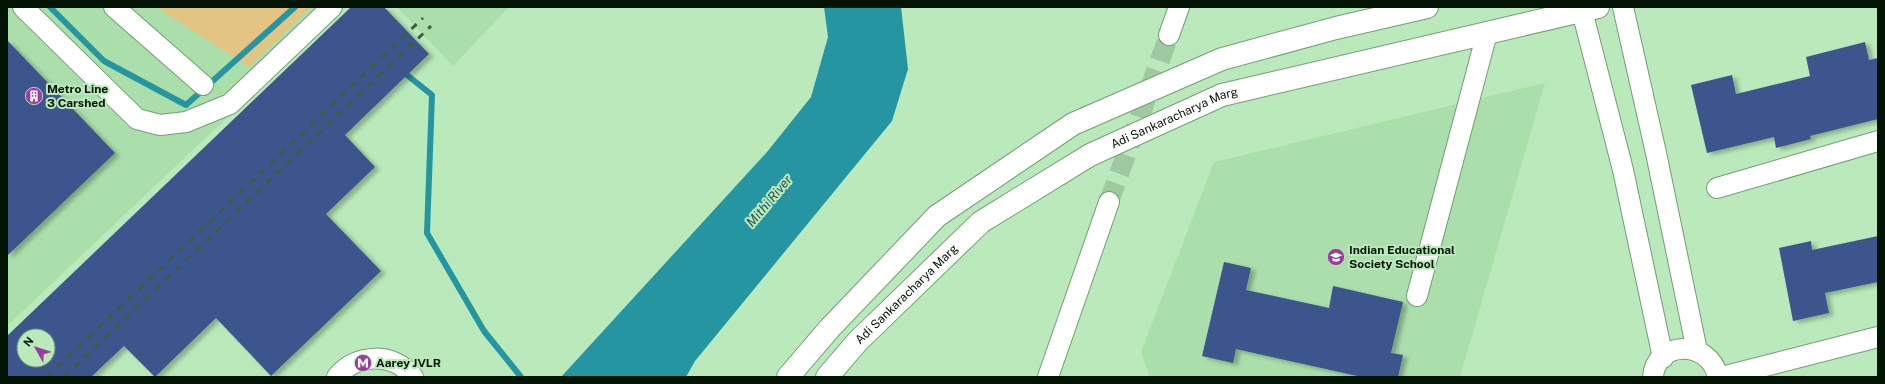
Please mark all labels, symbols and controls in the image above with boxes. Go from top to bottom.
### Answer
place label: Metro Line 3 Carshed [47,82,108,110]
street label: Adi Sankaracharya Marg [1109,85,1239,152]
building icon: Metro Line 3 Carshed [24,86,44,106]
water label: Mithi River [743,172,795,230]
street label: Adi Sankaracharya Marg [852,241,961,347]
place label: Indian Educational Society School [1349,243,1455,271]
school or university icon: Indian Educational Society School [1326,247,1346,267]
north arrow [16,328,56,368]
text: N [21,335,36,349]
metro station icon: Aarey JVLR [353,353,373,373]
place label: Aarey JVLR [376,356,441,370]

